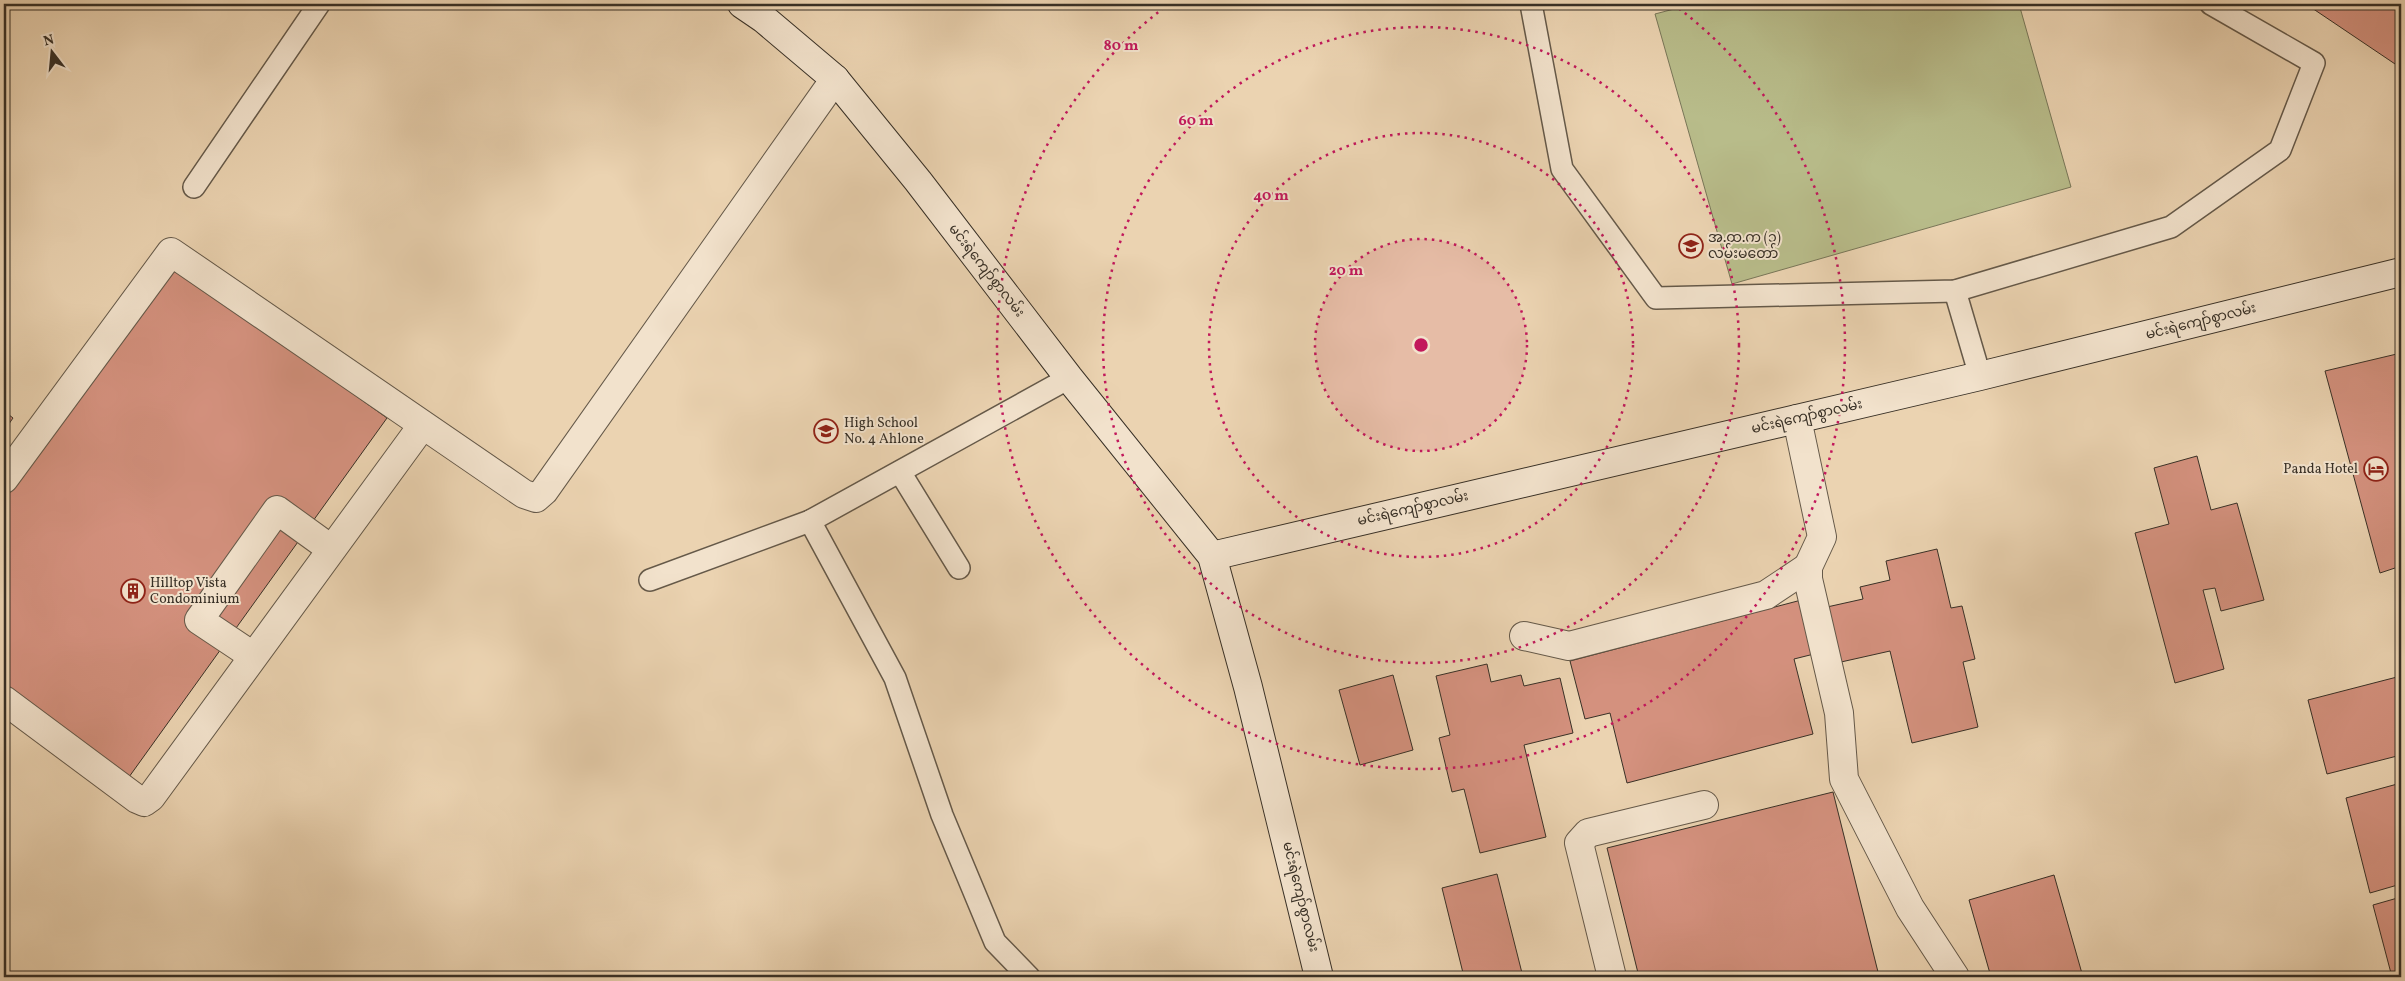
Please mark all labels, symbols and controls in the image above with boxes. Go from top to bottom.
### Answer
north arrow [28,28,78,78]
text: N [41,30,56,51]
text: 80 m [1104,36,1139,57]
text: 60 m [1179,111,1214,132]
text: 40 m [1253,186,1289,207]
street label: မင်းရဲကျော်စွာလမ်း [943,219,1030,322]
place label: အ.ထ.က (၁) လမ်းမတော် [1708,229,1781,264]
school or university icon: အ.ထ.က (၁) လမ်းမတော် [1678,233,1704,259]
text: 20 m [1329,261,1364,282]
street label: မင်းရဲကျော်စွာလမ်း [2143,297,2259,346]
centre of rings [1412,336,1430,354]
street label: မင်းရဲကျော်စွာလမ်း [1749,393,1865,440]
place label: High School No. 4 Ahlone [844,414,924,449]
school or university icon: High School No. 4 Ahlone [813,418,839,444]
hotel icon: Panda Hotel [2363,456,2389,482]
place label: Panda Hotel [2283,460,2358,479]
street label: မင်းရဲကျော်စွာလမ်း [1355,485,1471,532]
place label: Hilltop Vista Condominium [150,574,240,609]
building icon: Hilltop Vista Condominium [120,578,146,604]
street label: မင်းရဲကျော်စွာလမ်း [1276,839,1325,955]

